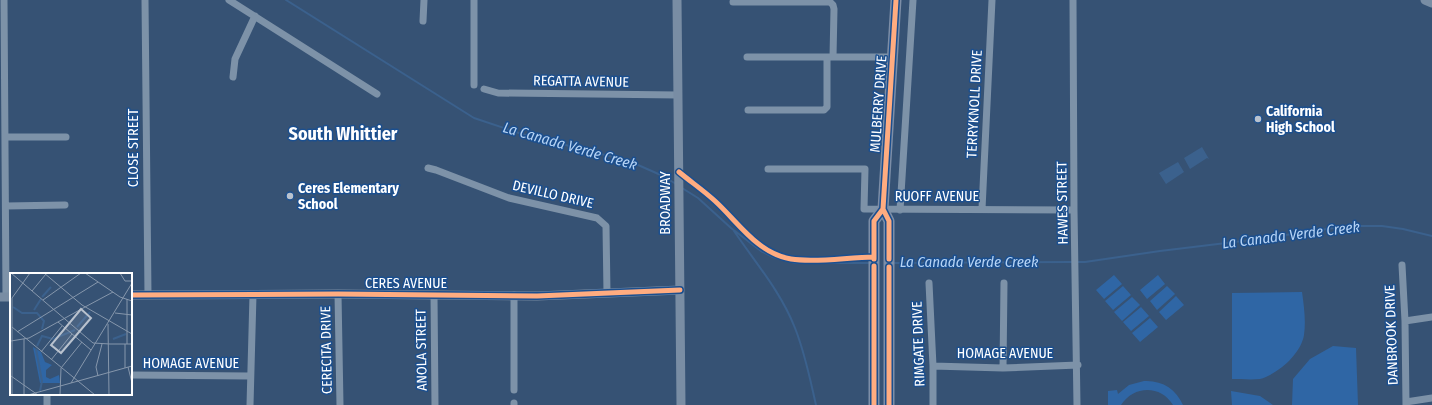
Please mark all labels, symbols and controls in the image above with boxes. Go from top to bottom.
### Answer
street label: TERRYKNOLL DRIVE [963,49,986,159]
street label: MULBERRY DRIVE [867,55,890,153]
street label: REGATTA AVENUE [533,72,629,91]
place label: California High School [1266,103,1335,136]
street label: CLOSE STREET [125,108,142,187]
marker: California High School [1253,114,1263,124]
water label: La Canada Verde Creek [501,118,640,174]
district label: South Whittier [289,123,398,145]
street label: HAWES STREET [1053,161,1072,245]
street label: BROADWAY [657,171,674,235]
street label: DEVILLO DRIVE [511,177,595,212]
place label: Ceres Elementary School [298,180,399,213]
street label: RUOFF AVENUE [895,188,980,205]
marker: Ceres Elementary School [285,191,295,201]
water label: La Canada Verde Creek [1221,218,1362,252]
water label: La Canada Verde Creek [900,253,1039,271]
inset map [10,273,132,395]
street label: CERES AVENUE [365,275,447,292]
street label: DANBROOK DRIVE [1381,284,1402,385]
street label: RIMGATE DRIVE [909,301,928,387]
street label: CERECITA DRIVE [317,305,336,394]
street label: ANOLA STREET [412,308,431,391]
street label: HOMAGE AVENUE [957,345,1054,362]
street label: HOMAGE AVENUE [143,355,240,372]

